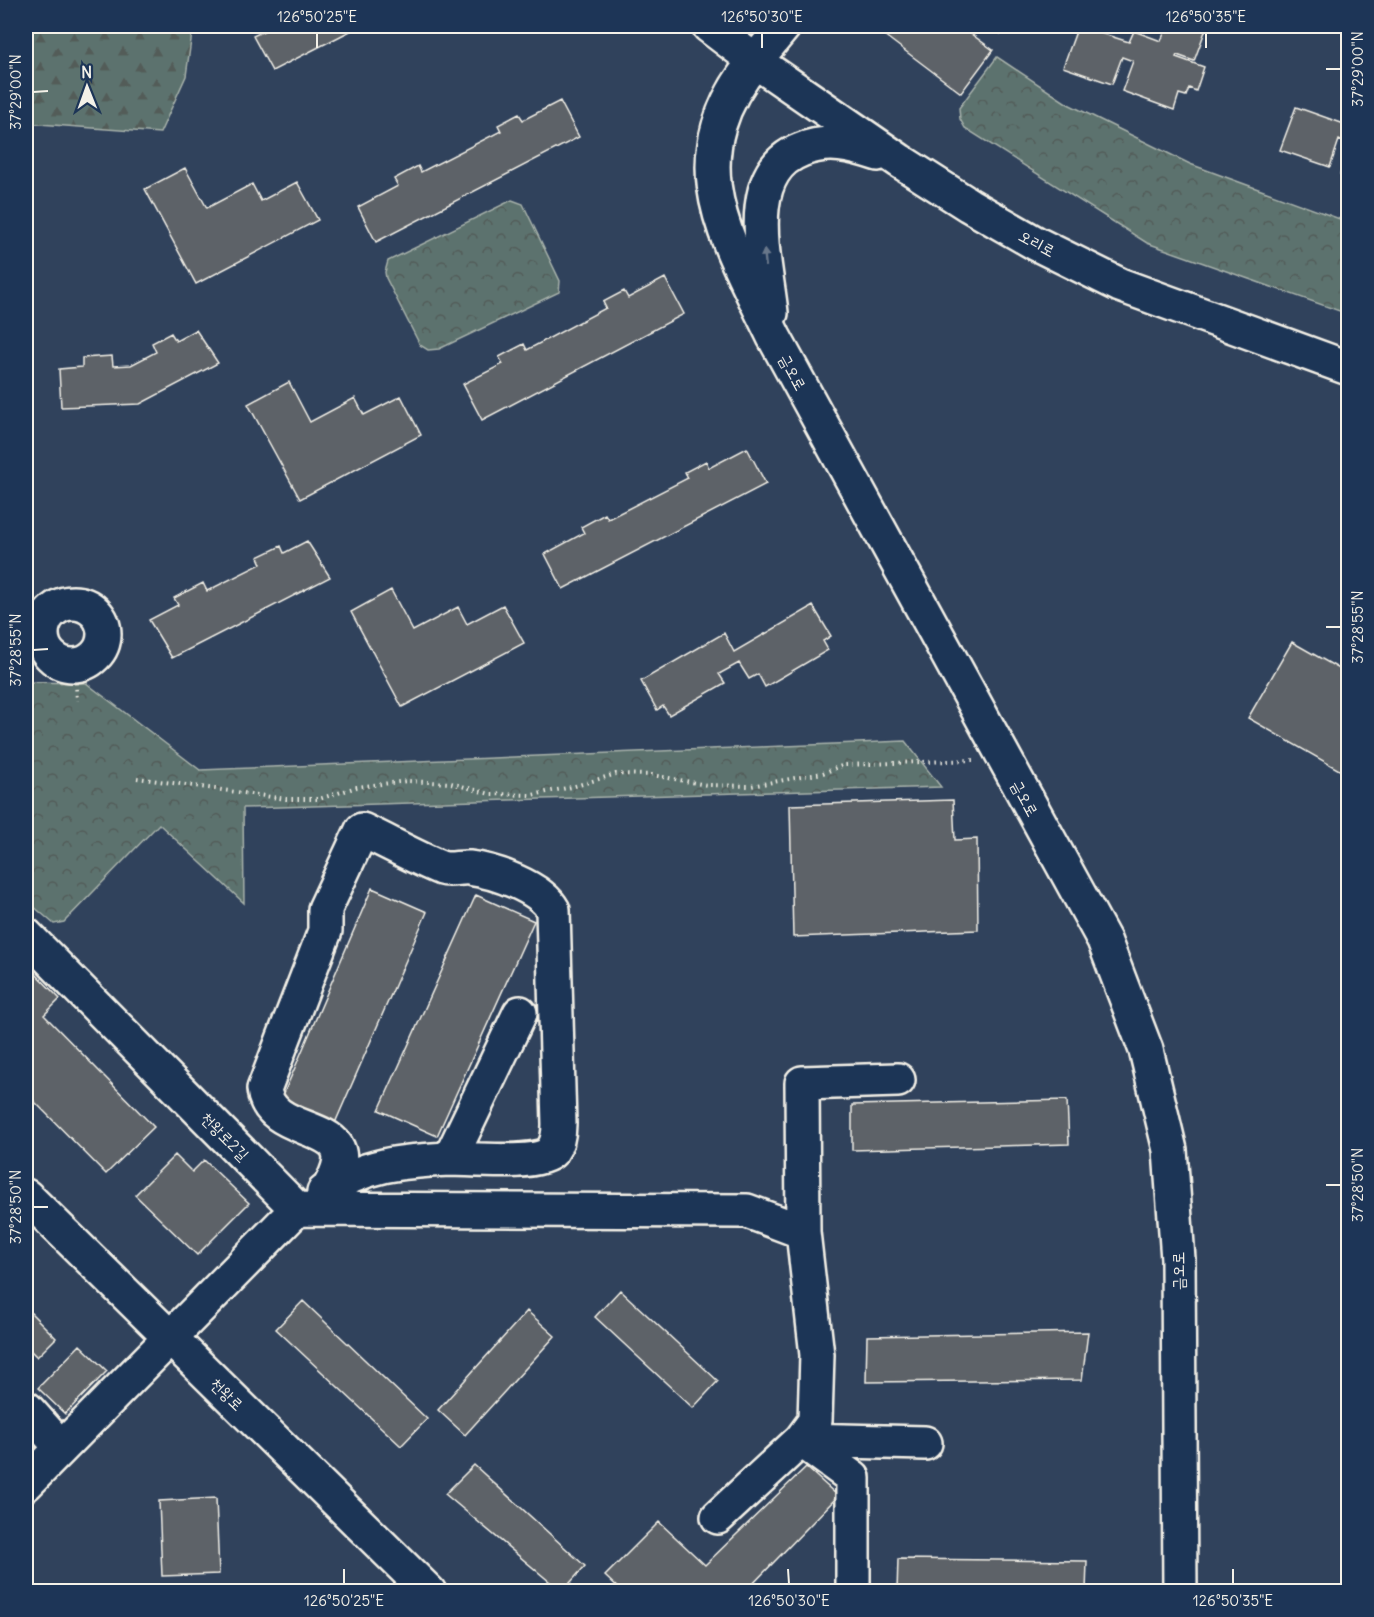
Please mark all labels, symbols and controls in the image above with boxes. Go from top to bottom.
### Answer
text: 126°50'25"E [277,7,357,26]
text: 126°50'30"E [721,7,803,26]
text: 126°50'35"E [1166,7,1246,26]
text: 37°29'00"N [1348,31,1367,107]
text: 37°29'00"N [6,54,25,130]
north arrow [57,57,117,117]
text: N [81,62,92,82]
street label: 오리로 [1015,225,1059,261]
one-way arrow [760,249,770,268]
street label: 금오로 [775,350,811,394]
text: 37°28'55"N [1348,590,1367,664]
text: 37°28'55"N [6,613,25,687]
street label: 금오로 [1007,776,1043,820]
street label: 천왕로2길 [197,1108,253,1164]
text: 37°28'50"N [1348,1148,1367,1222]
text: 37°28'50"N [6,1170,25,1244]
street label: 금오로 [1168,1252,1188,1290]
street label: 천왕로 [206,1373,248,1415]
text: 126°50'25"E [304,1591,384,1610]
text: 126°50'30"E [748,1591,830,1610]
text: 126°50'35"E [1193,1591,1273,1610]

